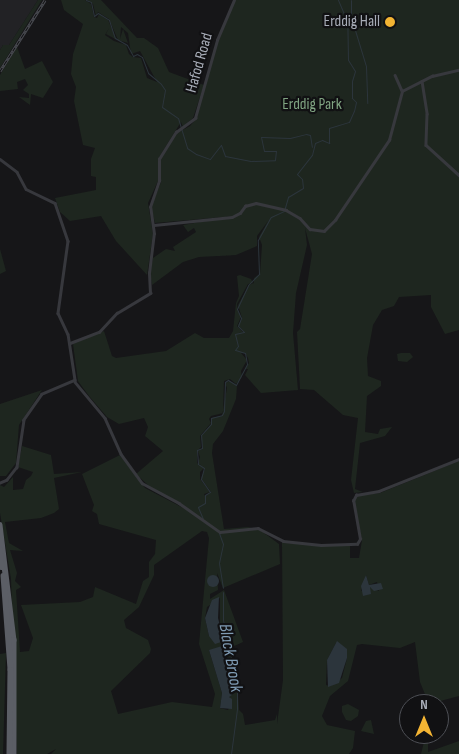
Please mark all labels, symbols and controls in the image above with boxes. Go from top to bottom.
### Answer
place label: Erddig Hall [324,12,380,32]
marker: Erddig Hall [384,16,396,28]
street label: Hafod Road [182,31,218,95]
park label: Erddig Park [282,95,342,115]
water label: Black Brook [213,622,247,694]
north arrow [399,694,449,744]
text: N [420,696,428,713]

